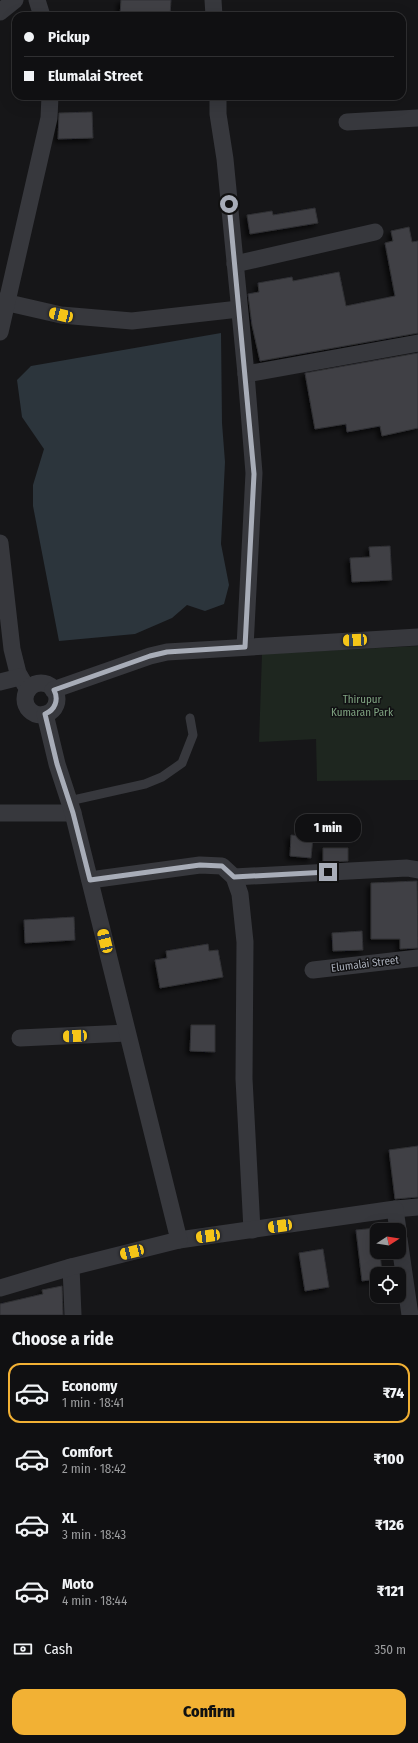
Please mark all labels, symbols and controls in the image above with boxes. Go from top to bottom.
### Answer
text: Pickup [48,28,90,46]
text: Elumalai Street [48,67,143,85]
route start [220,195,238,213]
car [48,306,74,324]
car [343,633,367,647]
park label: Thirupur Kumaran Park [331,693,394,719]
callout: 1 min [295,814,361,842]
text: 1 min [314,820,342,835]
route end [319,863,337,881]
car [96,928,114,954]
street label: Elumalai Street [330,953,400,975]
car [63,1029,87,1043]
car [267,1218,293,1234]
north arrow [370,1223,406,1259]
map controls [370,1223,406,1303]
car [195,1228,221,1244]
car [119,1243,145,1261]
button: locate [370,1267,406,1303]
text: Choose a ride [12,1328,114,1350]
icon: car [14,1375,50,1411]
text: Economy [62,1377,117,1395]
text: ₹74 [383,1384,404,1402]
text: 1 min · 18:41 [62,1395,124,1410]
icon: car [14,1441,50,1477]
text: Comfort [62,1443,113,1461]
text: ₹100 [373,1450,404,1468]
text: 2 min · 18:42 [62,1461,126,1476]
icon: car [14,1507,50,1543]
text: XL [62,1509,77,1527]
text: ₹126 [375,1516,404,1534]
text: 3 min · 18:43 [62,1527,126,1542]
icon: car [14,1573,50,1609]
text: Moto [62,1575,94,1593]
text: ₹121 [377,1582,404,1600]
text: 4 min · 18:44 [62,1593,127,1608]
icon: cash [12,1638,34,1660]
text: Cash [44,1640,73,1658]
text: 350 m [374,1642,406,1657]
button: Confirm [12,1689,406,1735]

